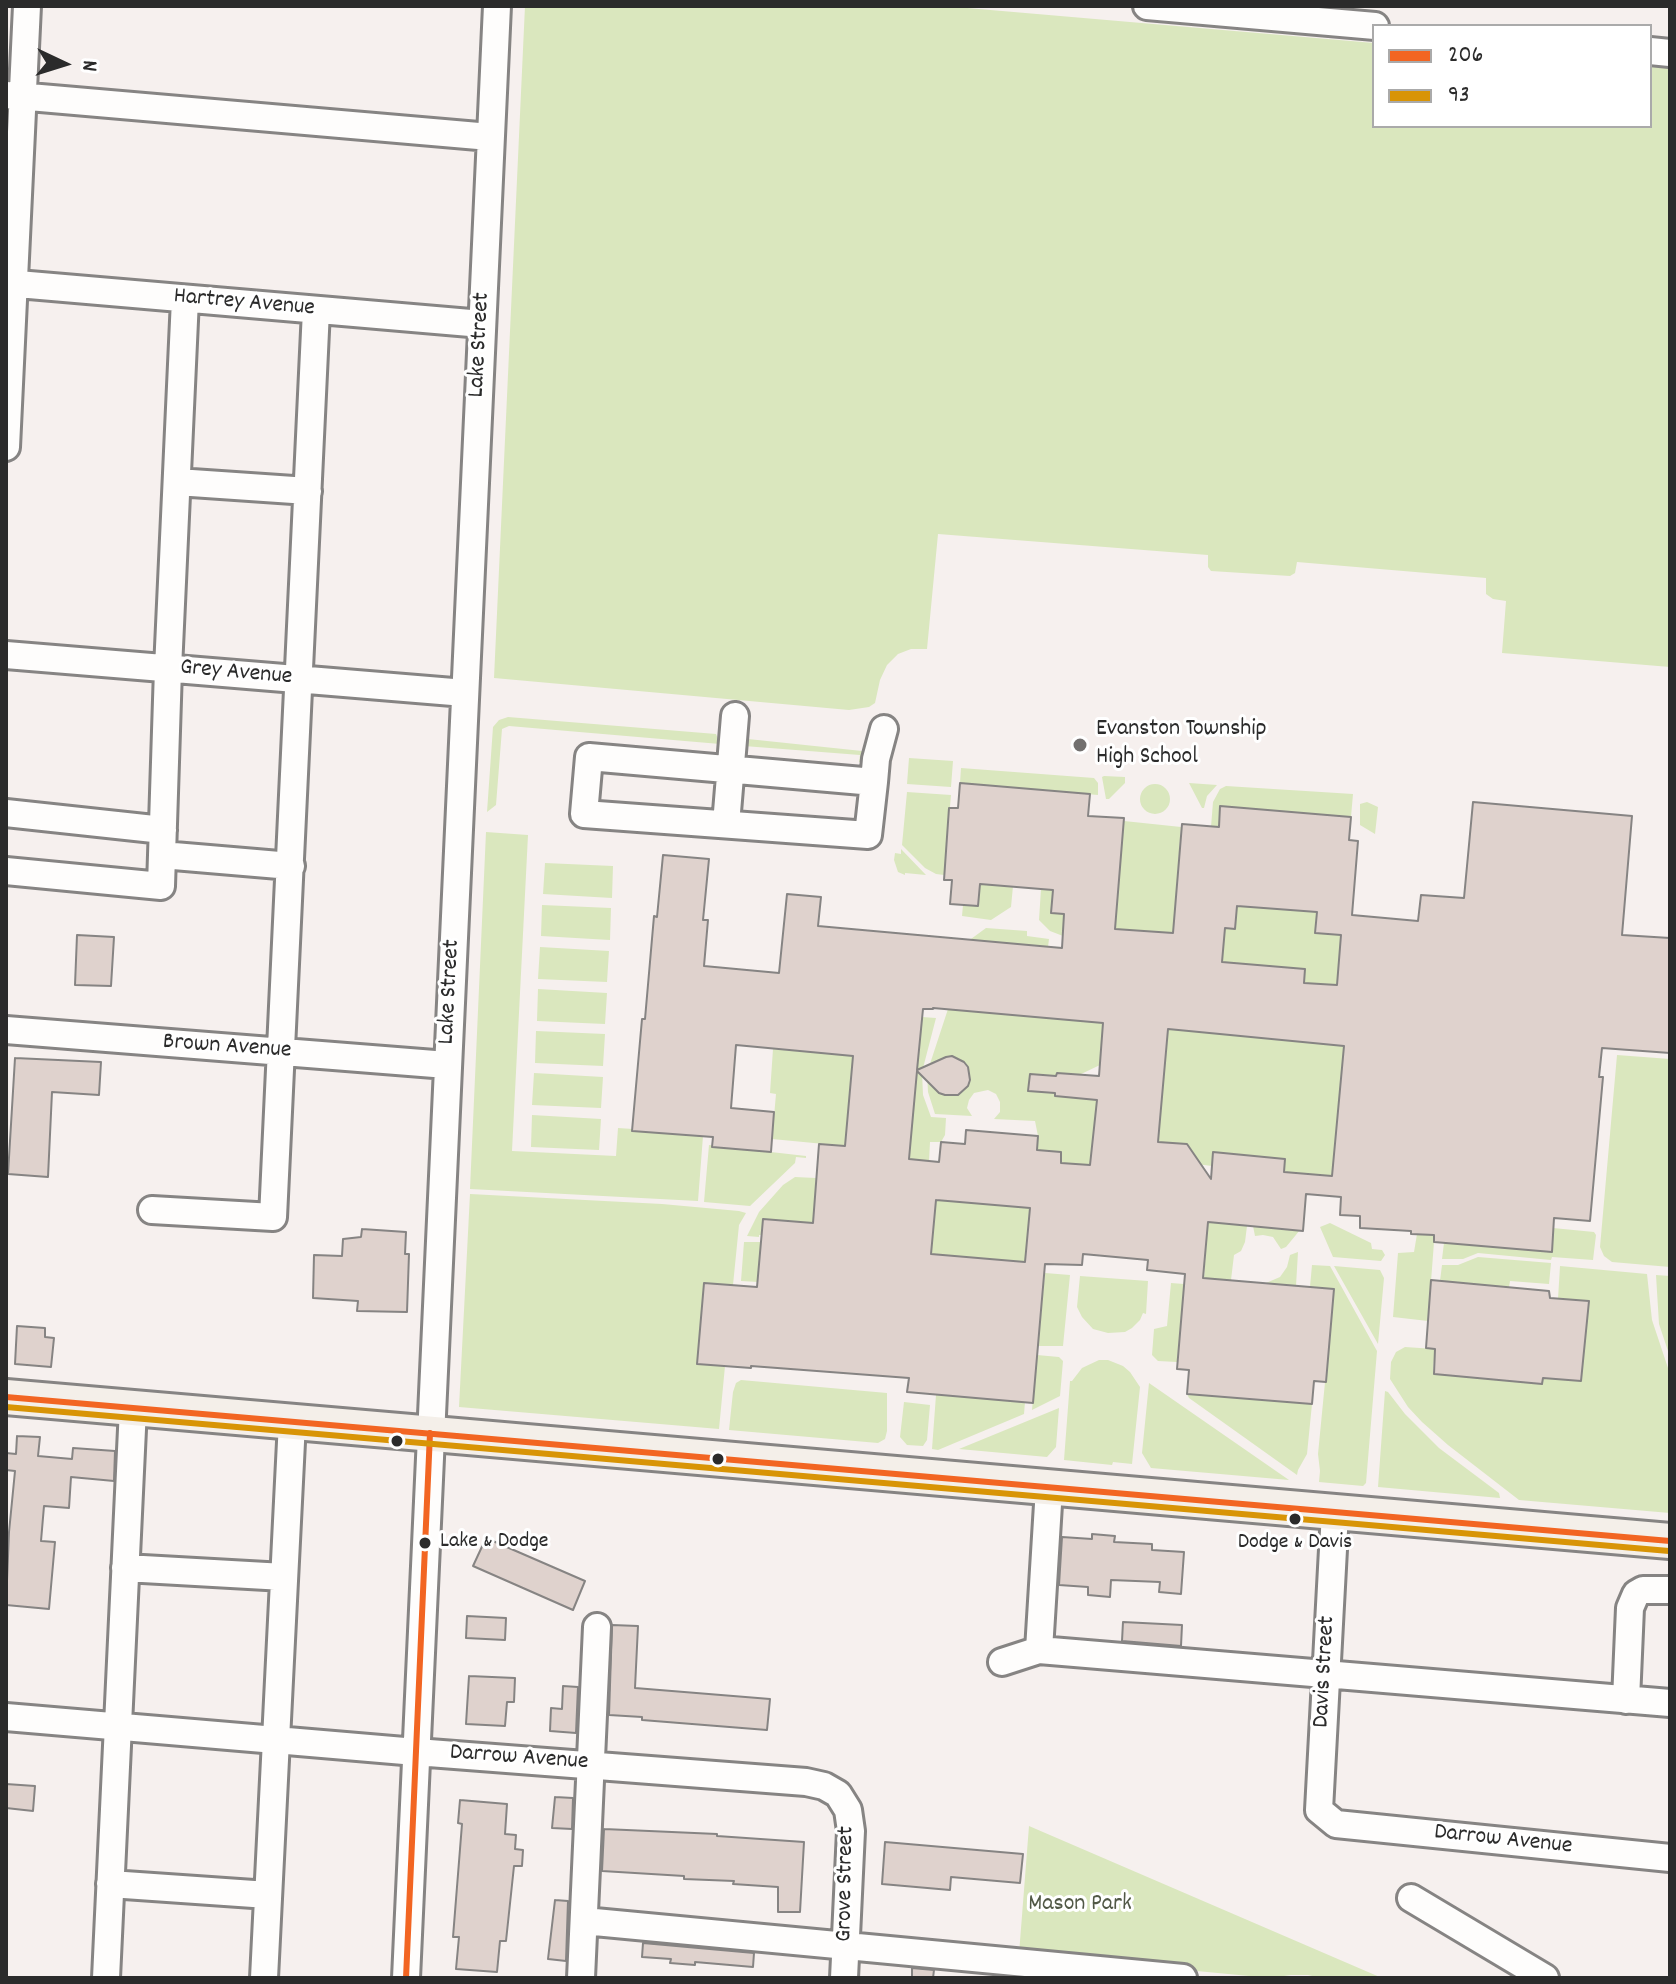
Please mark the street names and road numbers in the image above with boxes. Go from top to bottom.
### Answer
street label: Hartrey Avenue [172,283,316,325]
street label: Lake Street [464,292,498,398]
street label: Grey Avenue [179,655,293,693]
street label: Lake Street [434,939,468,1045]
street label: Brown Avenue [162,1029,292,1067]
street label: Davis Street [1309,1615,1343,1729]
street label: Darrow Avenue [449,1740,589,1778]
street label: Darrow Avenue [1433,1819,1573,1863]
street label: Grove Street [832,1826,862,1942]

